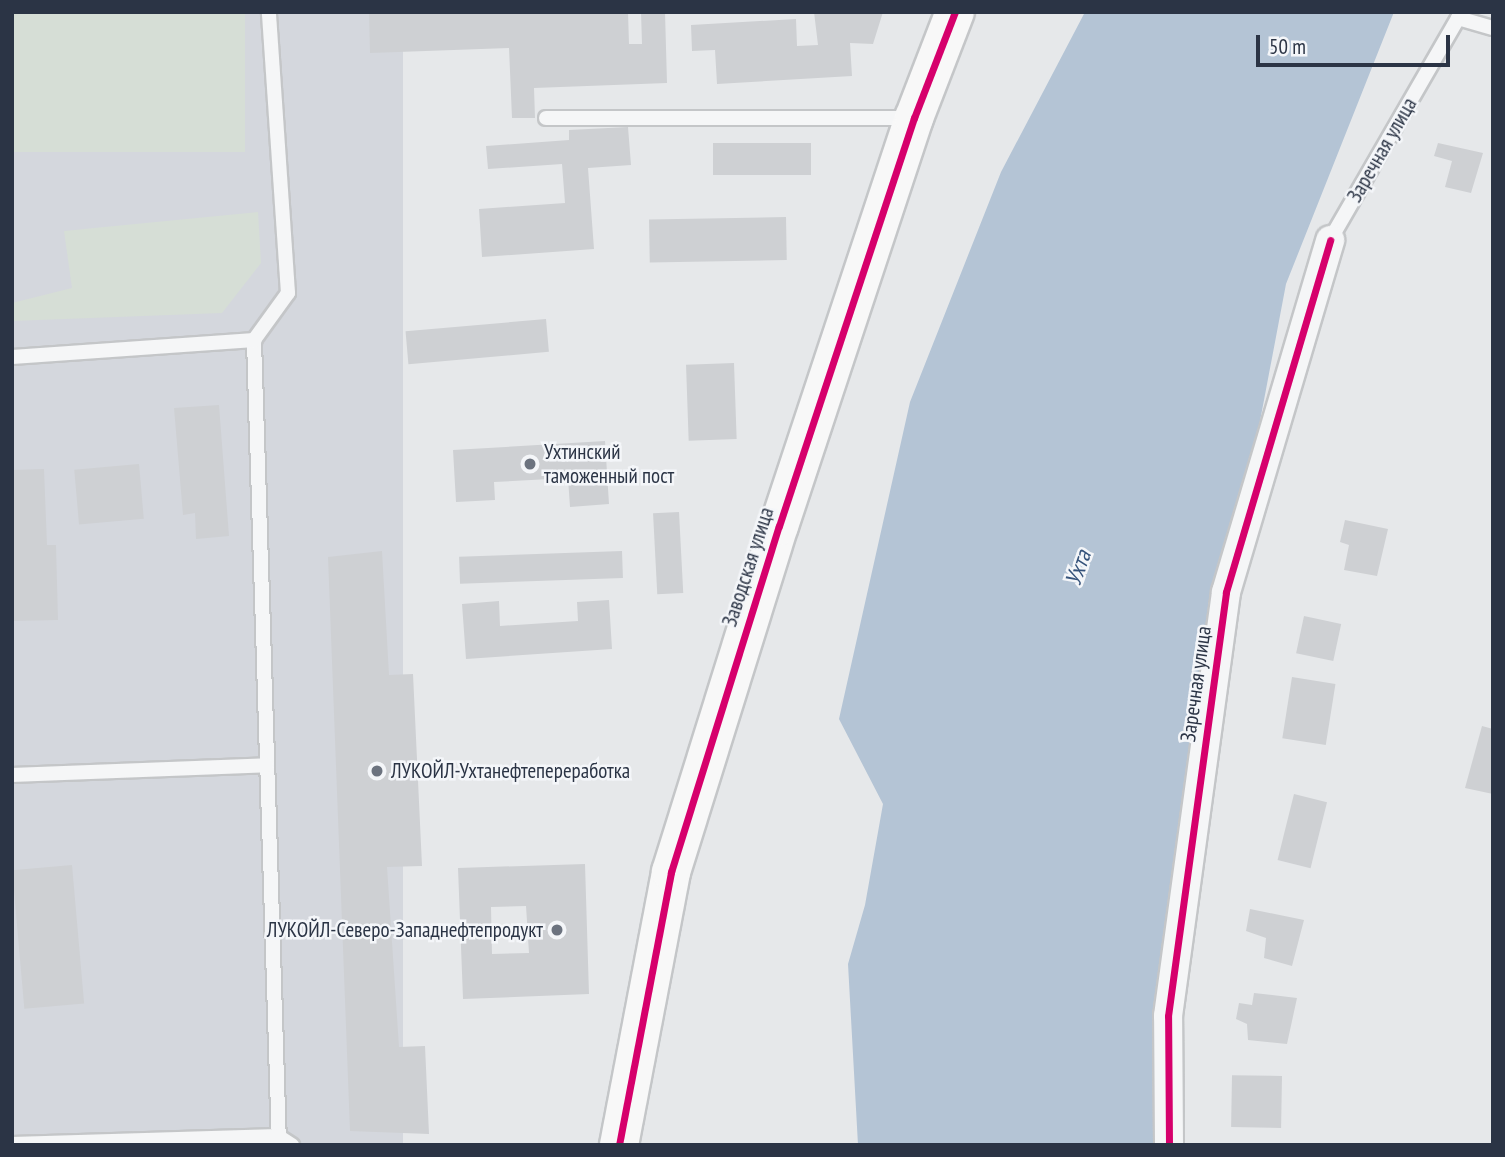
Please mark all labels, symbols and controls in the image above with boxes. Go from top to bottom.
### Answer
scale bar [1260,21,1454,65]
text: 50 m [1269,33,1306,60]
street label: Заречная улица [1342,93,1422,207]
place label: Ухтинский таможенный пост [544,439,674,489]
marker: Ухтинский таможенный пост [522,456,538,472]
street label: Заводская улица [717,504,779,630]
water label: Ухта [1059,547,1097,589]
street label: Заречная улица [1175,624,1217,744]
place label: ЛУКОЙЛ-Ухтанефтепереработка [391,758,630,784]
marker: ЛУКОЙЛ-Ухтанефтепереработка [369,763,385,779]
place label: ЛУКОЙЛ-Северо-Западнефтепродукт [267,917,543,943]
marker: ЛУКОЙЛ-Северо-Западнефтепродукт [549,922,565,938]

